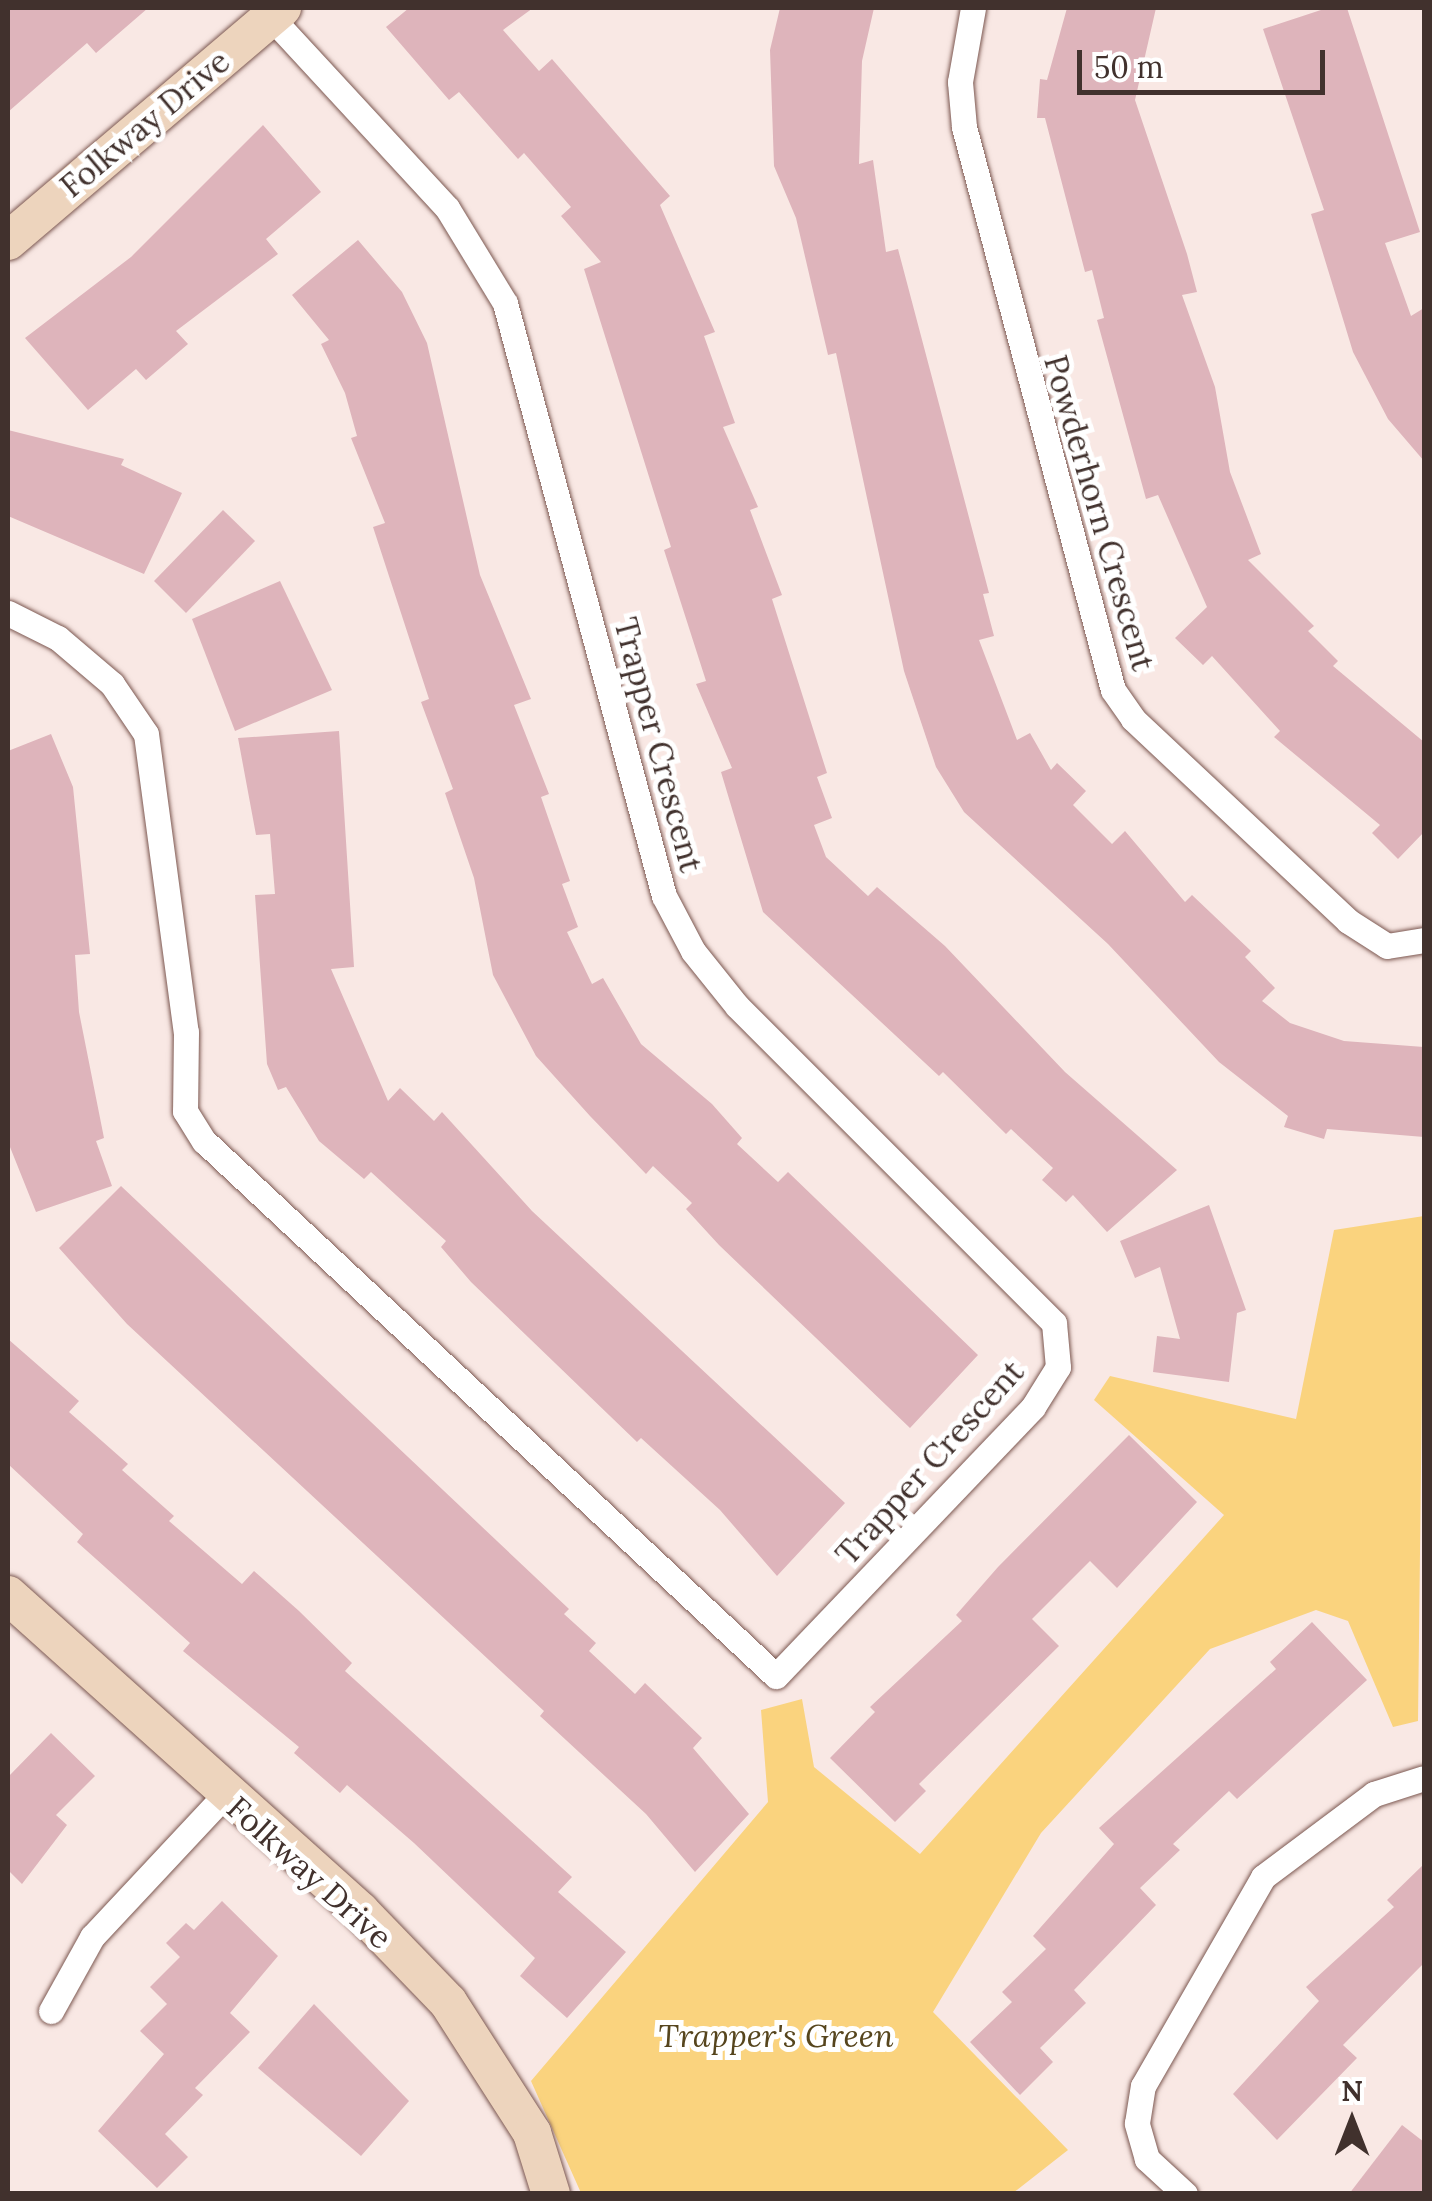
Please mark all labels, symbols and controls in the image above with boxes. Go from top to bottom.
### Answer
scale bar [1082,30,1330,92]
street label: Folkway Drive [53,42,237,206]
text: 50 m [1094,48,1164,86]
street label: Powderhorn Crescent [1036,351,1162,675]
street label: Trapper Crescent [606,614,710,876]
street label: Trapper Crescent [828,1353,1032,1573]
street label: Folkway Drive [219,1789,399,1957]
park label: Trapper's Green [658,2017,894,2055]
north arrow [1302,2071,1402,2171]
text: N [1341,2073,1363,2109]

